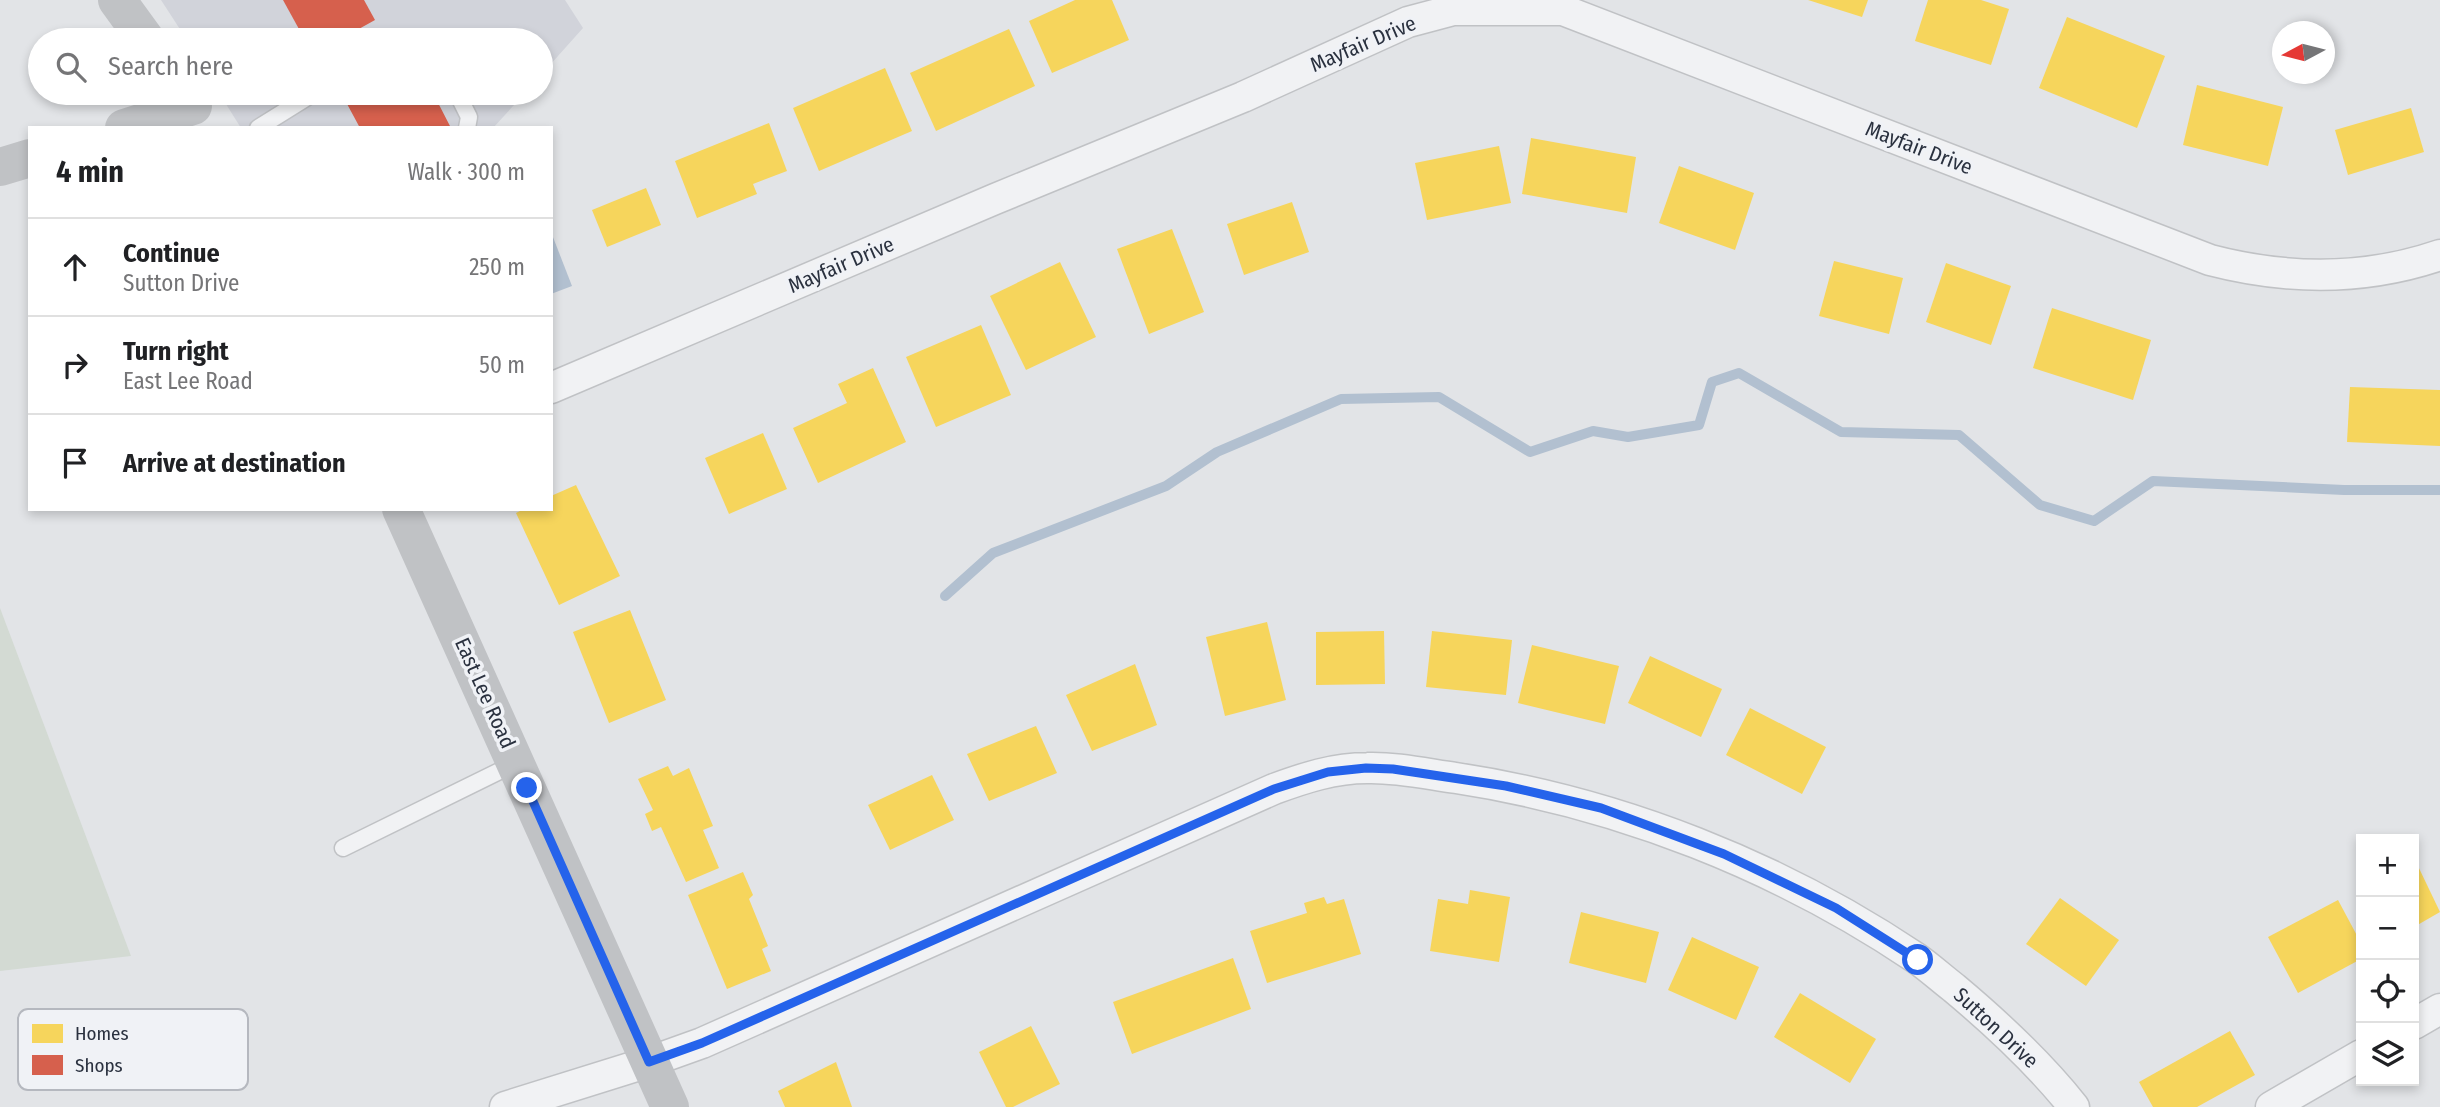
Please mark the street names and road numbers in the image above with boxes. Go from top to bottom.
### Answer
street label: Mayfair Drive [1306,10,1420,78]
street label: Mayfair Drive [1862,116,1976,180]
street label: Mayfair Drive [784,231,898,299]
street label: East Lee Road [449,634,521,752]
street label: Sutton Drive [1948,982,2044,1074]

